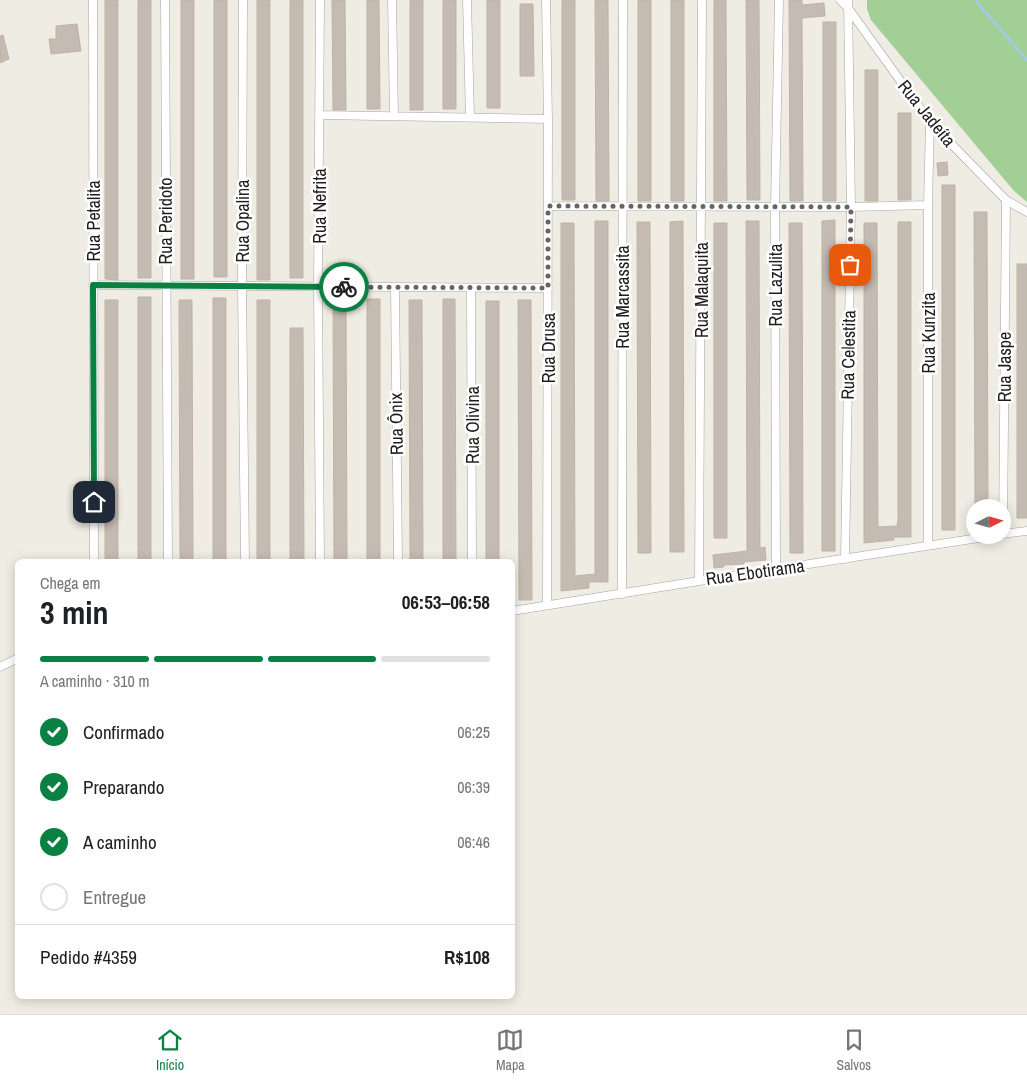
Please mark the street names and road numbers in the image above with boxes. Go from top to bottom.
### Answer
street label: Rua Jadeíta [892,74,962,152]
street label: Rua Nefrita [307,168,332,244]
street label: Rua Peridoto [153,178,178,264]
street label: Rua Petalita [81,180,106,262]
street label: Rua Opalina [230,180,255,262]
street label: Rua Malaquita [689,242,714,338]
street label: Rua Lazulita [763,244,788,326]
street label: Rua Marcassita [610,245,635,349]
street label: Rua Kunzita [916,292,941,374]
street label: Rua Celestita [835,310,861,400]
street label: Rua Drusa [536,313,561,383]
street label: Rua Jaspe [992,332,1017,402]
street label: Rua Olivina [460,386,485,464]
street label: Rua Ônix [383,392,409,455]
street label: Rua Ebotirama [704,553,806,591]

